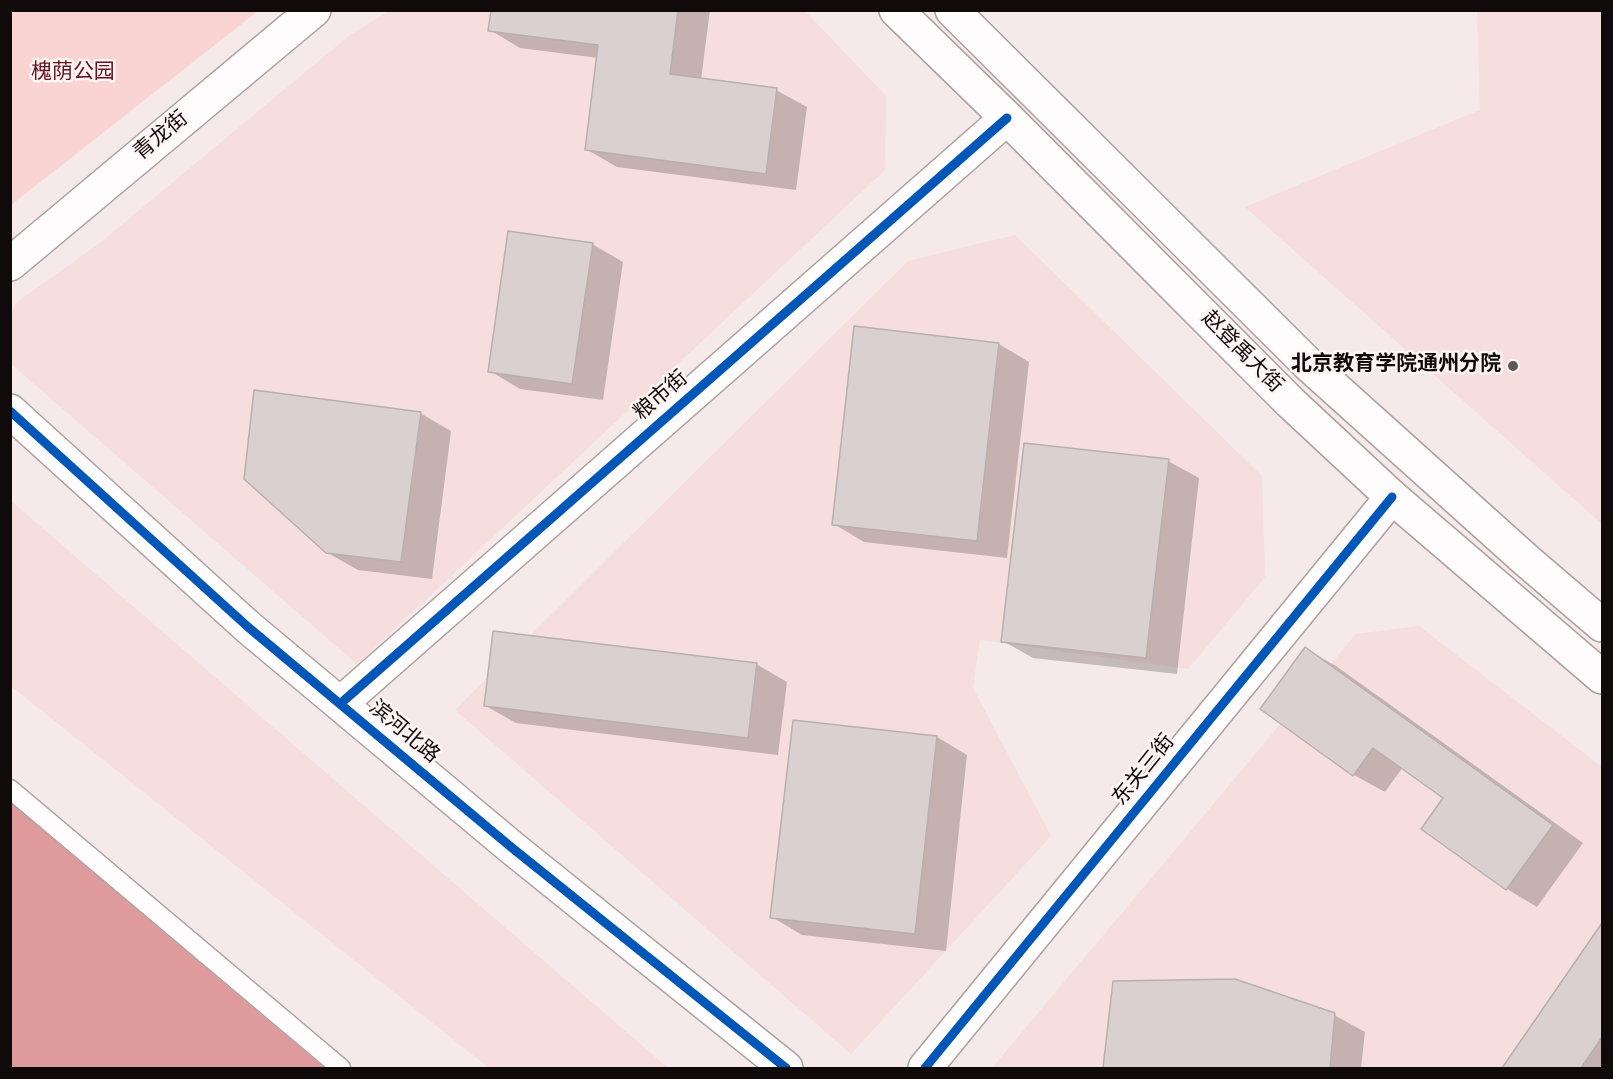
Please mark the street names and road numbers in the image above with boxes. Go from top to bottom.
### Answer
street label: 青龙街 [130,107,194,167]
street label: 赵登禹大街 [1195,307,1287,399]
street label: 粮市街 [630,367,694,427]
street label: 滨河北路 [363,696,443,770]
street label: 东关三街 [1109,730,1181,812]

